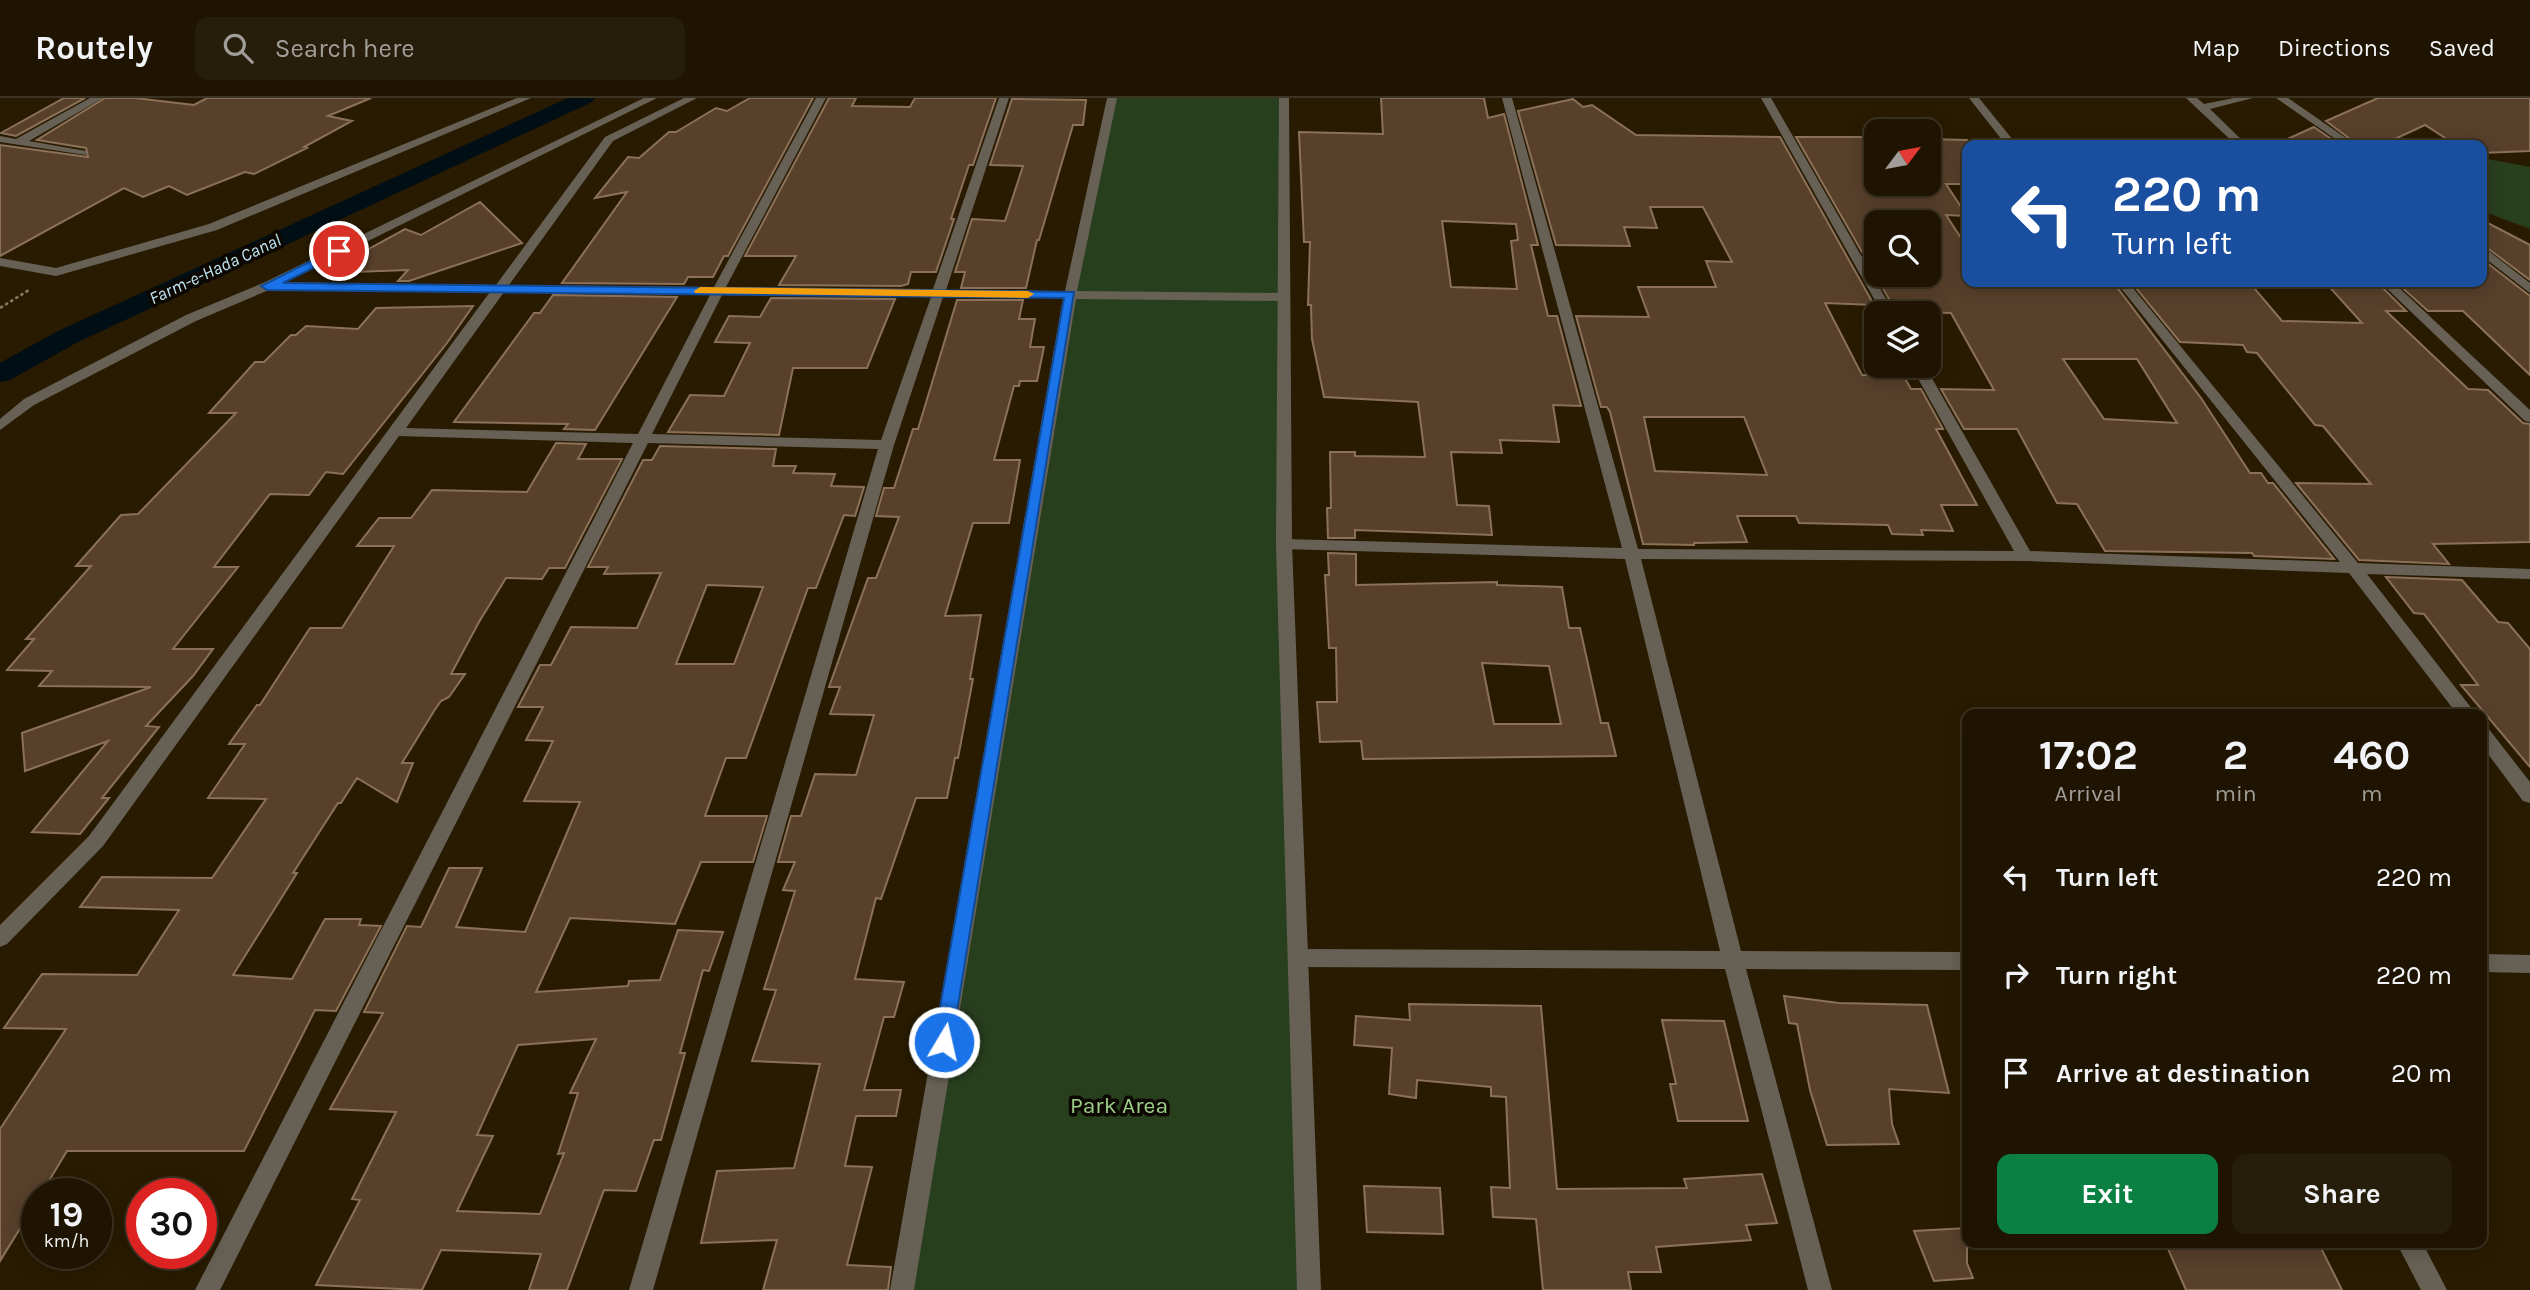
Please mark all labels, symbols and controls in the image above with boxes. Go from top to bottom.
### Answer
search box [195,17,685,80]
text: Routely [35,29,153,67]
icon: search [219,29,257,67]
text: Search here [275,33,415,64]
text: Map [2192,34,2240,62]
text: Directions [2278,34,2391,62]
text: Saved [2429,34,2495,62]
north arrow [1864,119,1941,196]
map controls [1864,119,1941,378]
text: 220 m [2112,166,2261,223]
icon: left [1997,168,2088,259]
button: search [1864,210,1941,287]
pin [309,221,369,281]
text: Turn left [2112,225,2232,262]
water label: Farm-e-Hada Canal [146,229,285,309]
icon: arrive [320,232,358,270]
button: layers [1864,301,1941,378]
text: 17:02 [2039,730,2138,780]
text: 2 [2223,730,2248,780]
text: 460 [2333,730,2410,780]
text: Arrival [2055,780,2122,807]
text: min [2214,780,2257,807]
text: m [2361,780,2383,807]
icon: left [1997,858,2035,896]
text: Turn left [2056,862,2158,893]
text: 220 m [2376,862,2452,893]
icon: right [1997,956,2035,994]
text: Turn right [2056,960,2177,991]
text: 220 m [2376,960,2452,991]
position arrow [907,1005,981,1079]
icon: arrive [1997,1054,2035,1092]
text: Arrive at destination [2056,1058,2310,1089]
text: 20 m [2391,1058,2452,1089]
park label: Park Area [1070,1092,1168,1119]
button: Exit [1997,1154,2218,1234]
button: Share [2232,1154,2452,1234]
speed limit sign: 30 [126,1178,217,1269]
text: 19 [50,1194,83,1235]
text: km/h [44,1230,89,1252]

